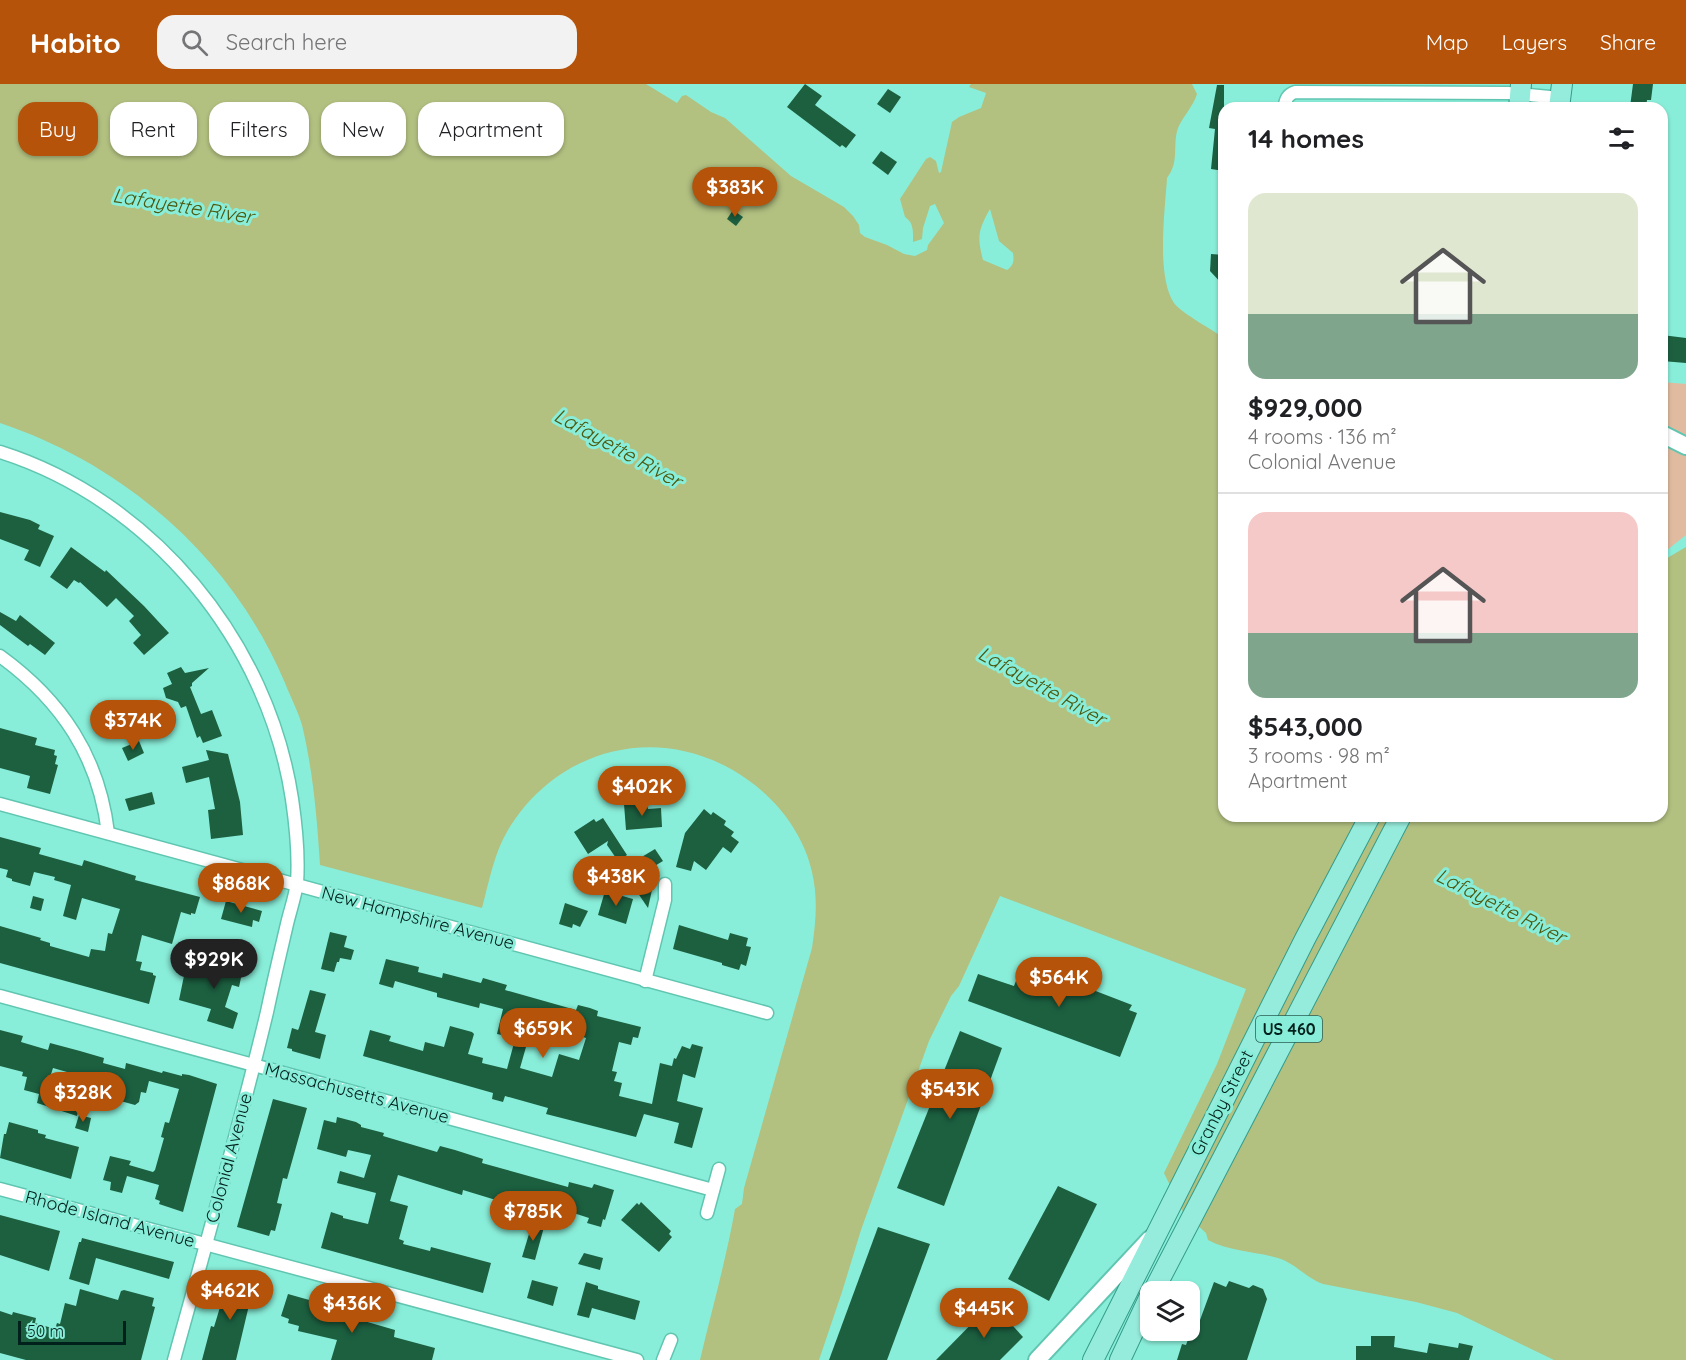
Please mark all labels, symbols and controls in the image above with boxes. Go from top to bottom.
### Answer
search box [157,15,577,69]
text: Habito [30,25,121,60]
icon: search [178,26,211,59]
text: Search here [226,28,347,56]
text: Map [1426,29,1469,55]
text: Layers [1502,29,1567,55]
text: Share [1600,29,1656,55]
chip: Buy [18,102,98,156]
chip: Rent [110,102,197,156]
chip: Filters [209,102,309,156]
chip: New [321,102,406,156]
chip: Apartment [418,102,564,156]
text: 14 homes [1248,122,1364,155]
icon: filters [1605,122,1638,155]
pin: $383K [693,167,777,218]
text: $383K [706,174,764,199]
water label: Lafayette River [111,182,257,229]
icon: home [1389,232,1497,340]
text: $929,000 [1248,391,1362,424]
water label: Lafayette River [550,402,688,494]
text: 4 rooms · 136 m² [1248,424,1397,449]
text: Colonial Avenue [1248,449,1396,474]
icon: home [1389,551,1497,659]
water label: Lafayette River [974,640,1112,732]
pin: $374K [91,700,175,751]
text: $374K [104,707,162,732]
text: $543,000 [1248,710,1363,743]
text: 3 rooms · 98 m² [1248,743,1390,768]
pin: $402K [600,766,684,817]
text: Apartment [1248,768,1348,793]
text: $402K [612,773,672,798]
pin: $438K [574,856,658,907]
water label: Lafayette River [1432,862,1572,950]
pin: $868K [199,863,283,914]
text: $438K [587,863,645,888]
text: $868K [212,870,270,895]
street label: New Hampshire Avenue [319,881,517,954]
pin: $929K [172,939,256,990]
text: $929K [184,946,244,971]
pin: $564K [1017,957,1101,1008]
text: $564K [1029,964,1089,989]
pin: $659K [501,1008,585,1059]
text: $659K [514,1015,572,1040]
road number: US 460 [1256,1016,1322,1042]
street label: Granby Street [1185,1046,1258,1160]
street label: Massachusetts Avenue [263,1057,452,1128]
pin: $543K [908,1069,992,1120]
pin: $328K [41,1072,125,1123]
text: $543K [920,1076,980,1101]
text: $328K [54,1079,112,1104]
street label: Colonial Avenue [200,1091,257,1225]
street label: Rhode Island Avenue [23,1185,198,1252]
pin: $785K [491,1191,575,1242]
text: $785K [504,1198,562,1223]
pin: $462K [188,1270,272,1321]
text: $462K [200,1277,260,1302]
map controls [1140,1281,1200,1341]
button: layers [1140,1281,1200,1341]
pin: $436K [310,1283,394,1334]
pin: $445K [942,1288,1026,1339]
text: $436K [323,1290,381,1315]
text: $445K [954,1295,1014,1320]
scale bar [18,1318,126,1346]
text: 50 m [27,1321,64,1341]

